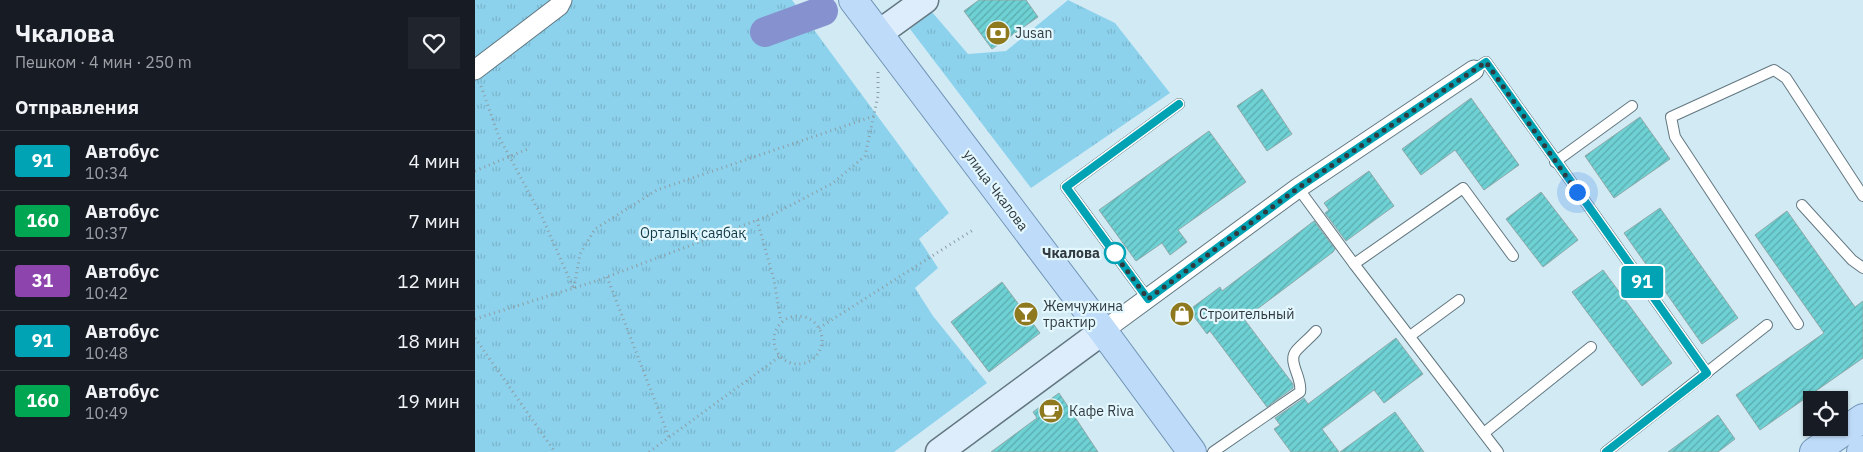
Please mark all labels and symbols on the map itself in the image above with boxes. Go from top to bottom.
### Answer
bank icon: Jusan [985,20,1011,46]
place label: Jusan [1015,24,1052,42]
street label: улица Чкалова [960,146,1033,235]
your location [1565,180,1590,205]
park label: Орталық саябақ [640,224,746,242]
marker: Чкалова [1104,242,1126,264]
place label: Чкалова [1042,244,1100,262]
line badge: 91 [1619,266,1665,298]
place label: Жемчужина трактир [1043,297,1124,331]
bar icon: Жемчужина трактир [1013,301,1039,327]
shop icon: Строительный [1169,301,1195,327]
place label: Строительный [1199,305,1294,323]
cafe icon: Кафе Riva [1038,398,1064,424]
place label: Кафе Riva [1069,402,1134,420]

